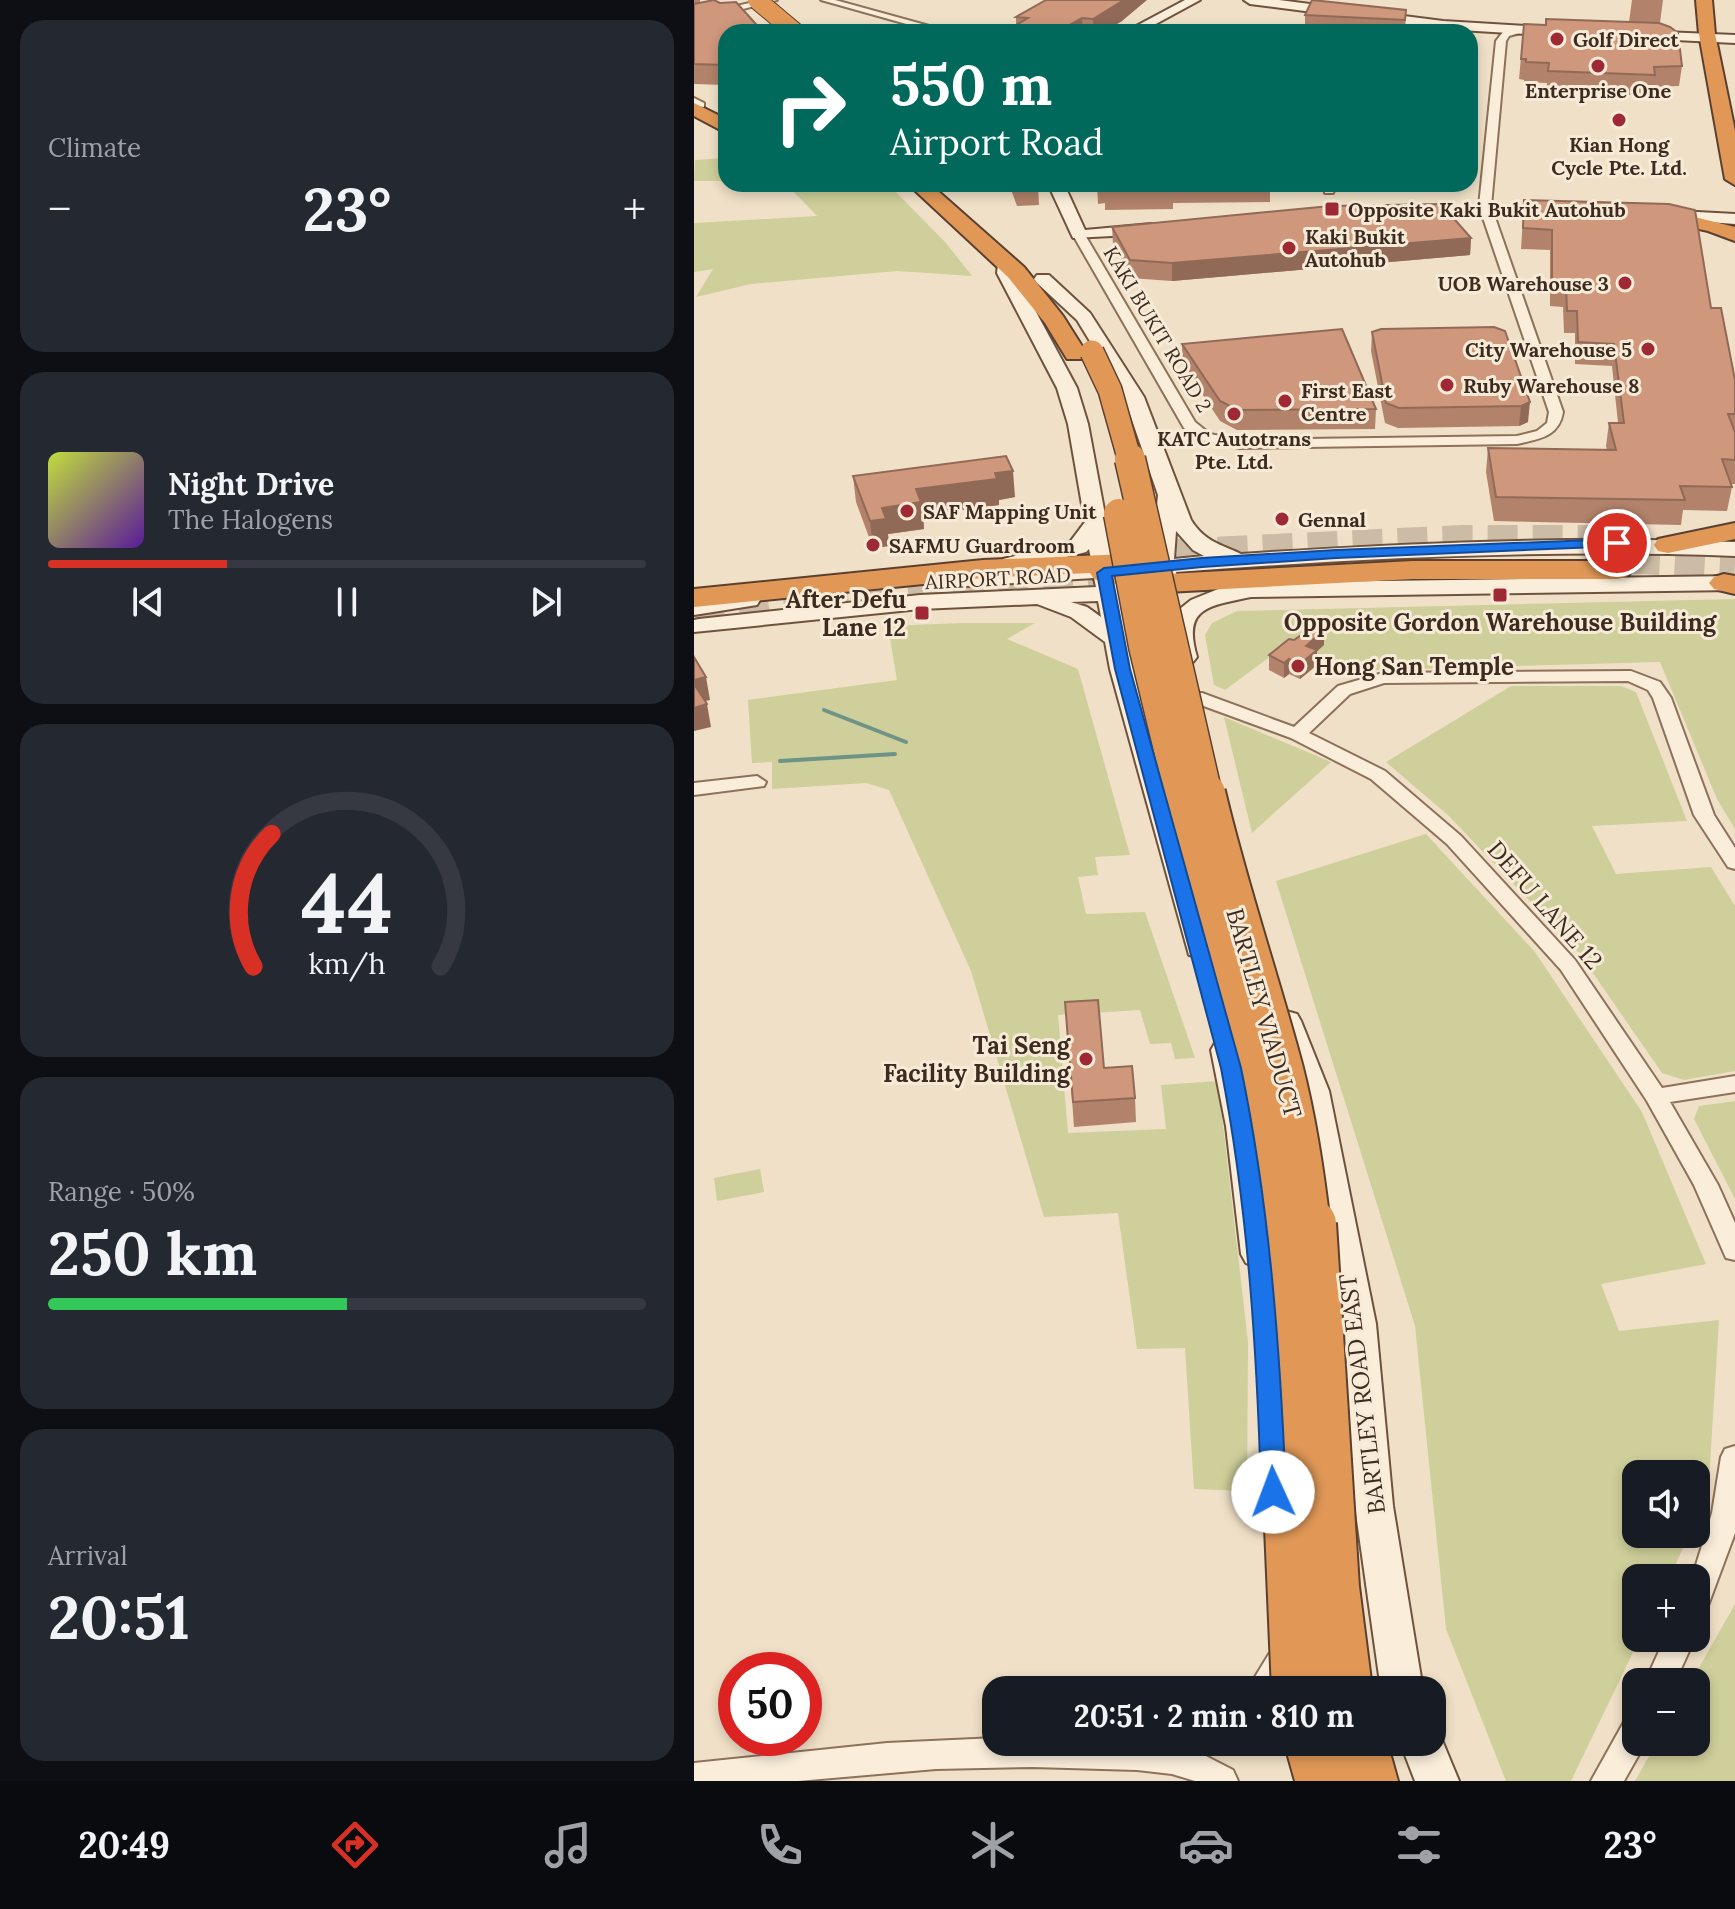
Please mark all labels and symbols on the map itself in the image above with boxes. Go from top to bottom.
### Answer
place label: Golf Direct [1573,27,1679,52]
marker: Golf Direct [1548,30,1566,48]
marker: Enterprise One [1589,57,1607,75]
place label: Enterprise One [1525,78,1671,103]
marker: Kian Hong Cycle Pte. Ltd. [1610,111,1628,129]
place label: Kian Hong Cycle Pte. Ltd. [1551,132,1687,180]
place label: Opposite Kaki Bukit Autohub [1348,197,1626,222]
marker: Opposite Kaki Bukit Autohub [1323,200,1341,218]
place label: Kaki Bukit Autohub [1305,224,1406,272]
marker: Kaki Bukit Autohub [1280,239,1298,257]
street label: KAKI BUKIT ROAD 2 [1099,241,1217,417]
place label: UOB Warehouse 3 [1438,271,1609,296]
marker: UOB Warehouse 3 [1616,274,1634,292]
place label: City Warehouse 5 [1465,337,1632,362]
marker: City Warehouse 5 [1639,340,1657,358]
place label: Ruby Warehouse 8 [1463,373,1639,398]
marker: Ruby Warehouse 8 [1438,376,1456,394]
place label: First East Centre [1301,378,1393,426]
marker: First East Centre [1276,392,1294,410]
marker: KATC Autotrans Pte. Ltd. [1225,405,1243,423]
place label: KATC Autotrans Pte. Ltd. [1157,426,1311,474]
place label: SAF Mapping Unit [923,499,1097,524]
marker: SAF Mapping Unit [898,502,916,520]
place label: Gennal [1298,507,1366,532]
pin [1583,509,1651,577]
marker: Gennal [1273,510,1291,528]
place label: SAFMU Guardroom [889,533,1076,558]
marker: SAFMU Guardroom [864,536,882,554]
street label: AIRPORT ROAD [924,562,1071,594]
place label: After Defu Lane 12 [786,584,906,643]
marker: Opposite Gordon Warehouse Building [1491,586,1509,604]
marker: After Defu Lane 12 [913,604,931,622]
place label: Opposite Gordon Warehouse Building [1284,607,1718,638]
place label: Hong San Temple [1314,651,1514,682]
marker: Hong San Temple [1289,657,1307,675]
street label: DEFU LANE 12 [1481,834,1609,976]
street label: BARTLEY VIADUCT [1219,905,1309,1121]
place label: Tai Seng Facility Building [883,1030,1072,1089]
marker: Tai Seng Facility Building [1077,1050,1095,1068]
street label: BARTLEY ROAD EAST [1332,1272,1392,1516]
position arrow [1231,1450,1315,1534]
speed limit sign: 50 [718,1652,822,1756]

